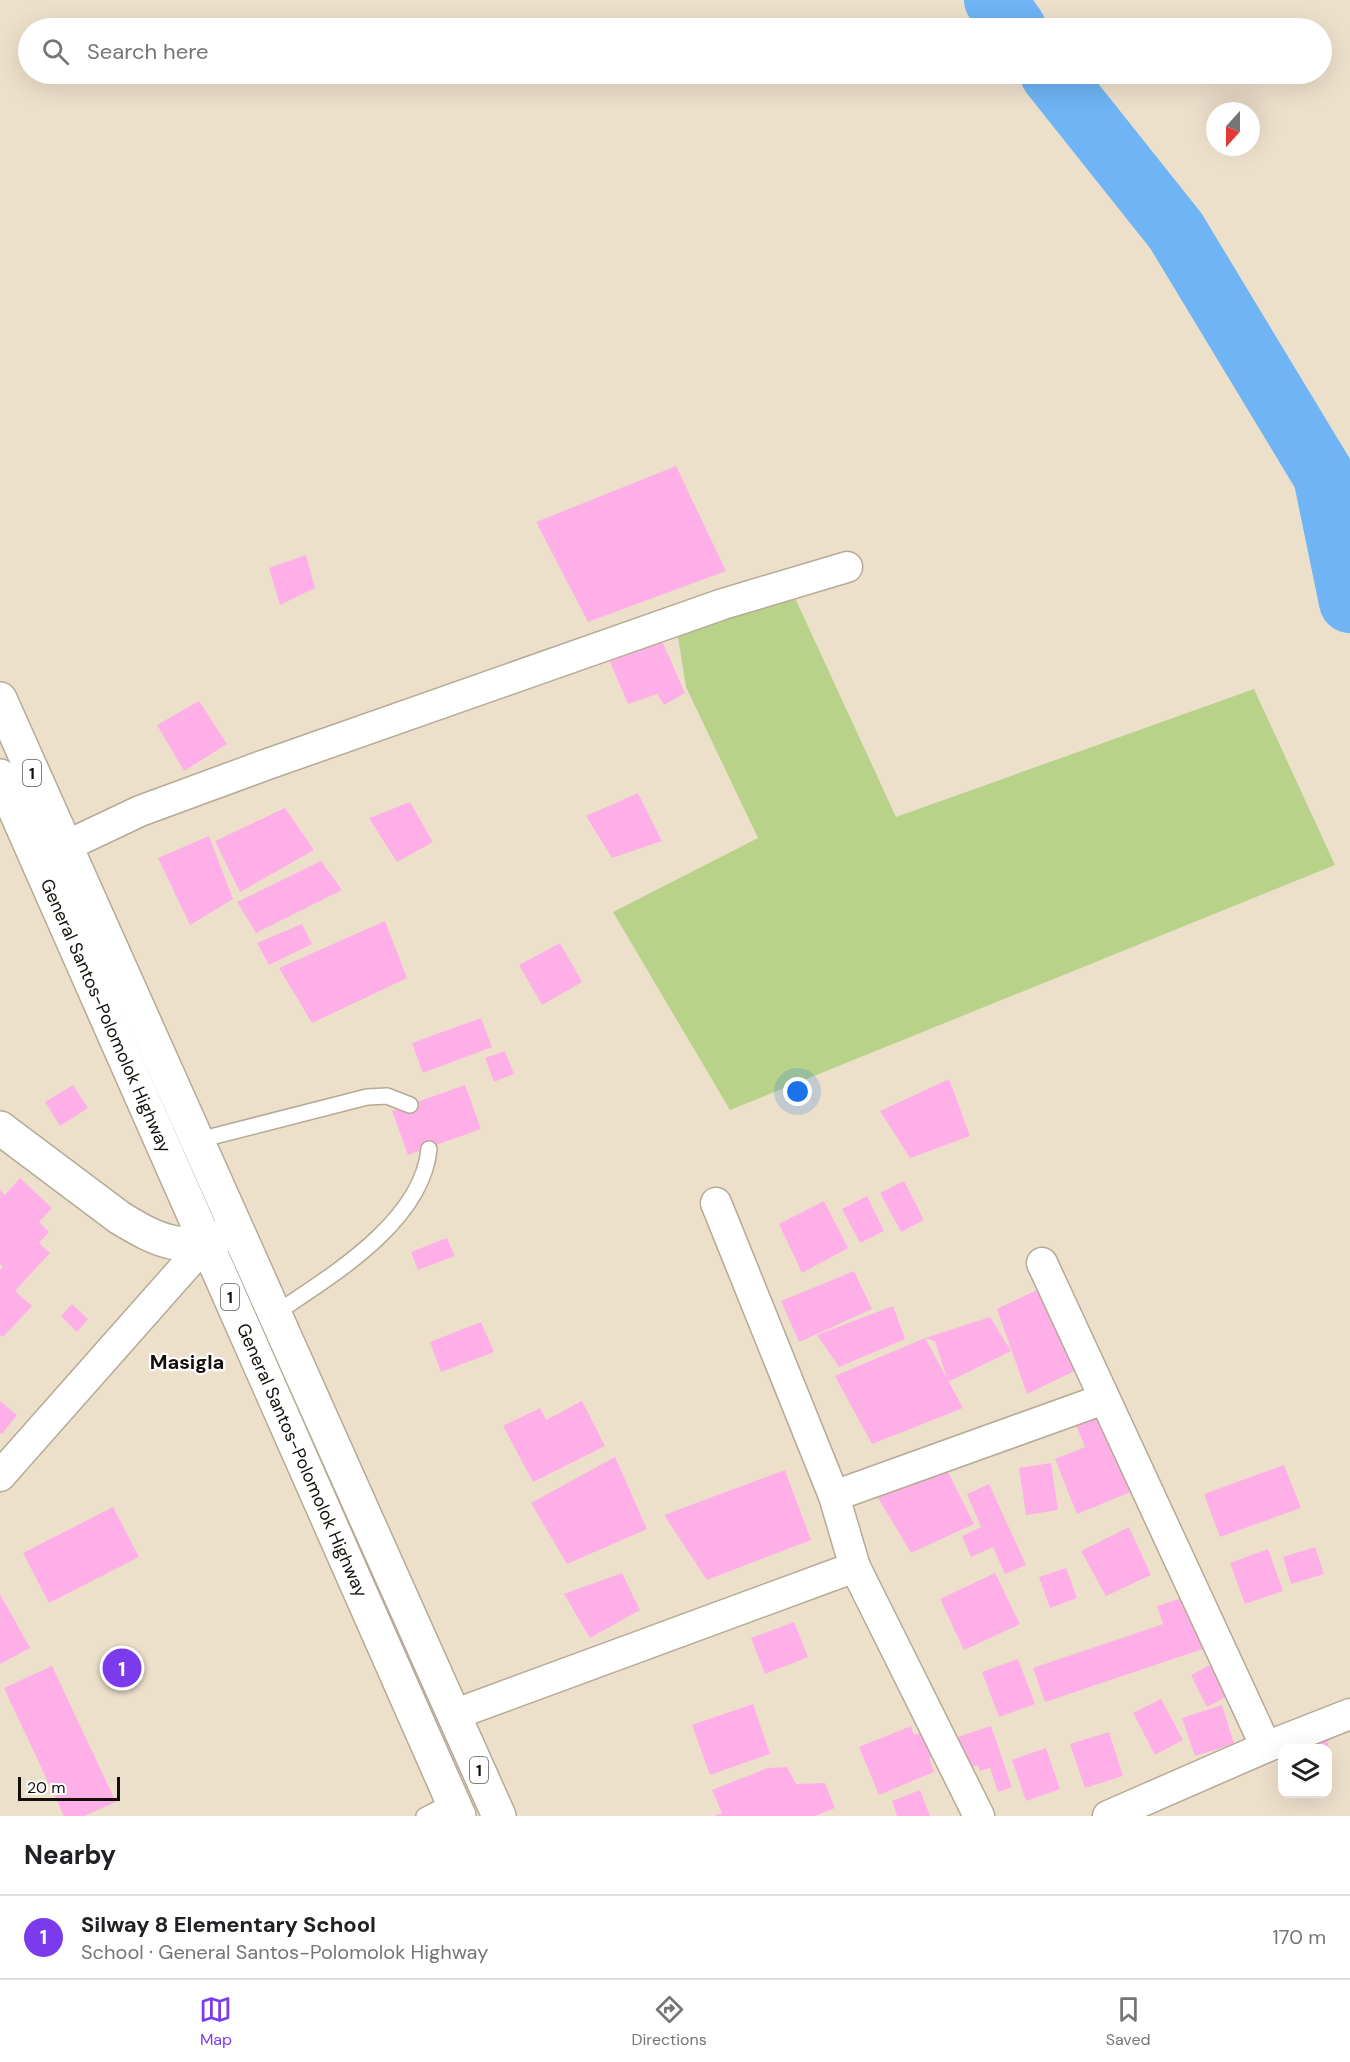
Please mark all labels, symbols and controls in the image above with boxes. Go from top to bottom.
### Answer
search box [18,18,1332,84]
icon: search [39,35,72,68]
text: Search here [87,37,208,66]
north arrow [1206,102,1260,156]
road number: 1 [23,760,41,786]
street label: General Santos-Polomolok Highway [35,875,177,1157]
your location [783,1077,812,1106]
road number: 1 [221,1284,239,1310]
street label: General Santos-Polomolok Highway [231,1320,373,1601]
district label: Masigla [150,1349,224,1375]
pin: 1 [102,1646,142,1690]
map controls [1278,1744,1332,1798]
button: layers [1278,1744,1332,1798]
road number: 1 [470,1757,488,1783]
scale bar [18,1774,120,1802]
text: 20 m [27,1777,66,1798]
text: Nearby [24,1838,116,1872]
text: Silway 8 Elementary School [81,1910,376,1939]
text: 1 [40,1924,47,1950]
text: 170 m [1273,1924,1326,1950]
text: School · General Santos-Polomolok Highway [81,1939,488,1965]
tab: Map [199,1993,232,2050]
tab: Directions [631,1993,707,2050]
tab: Saved [1106,1993,1151,2050]

